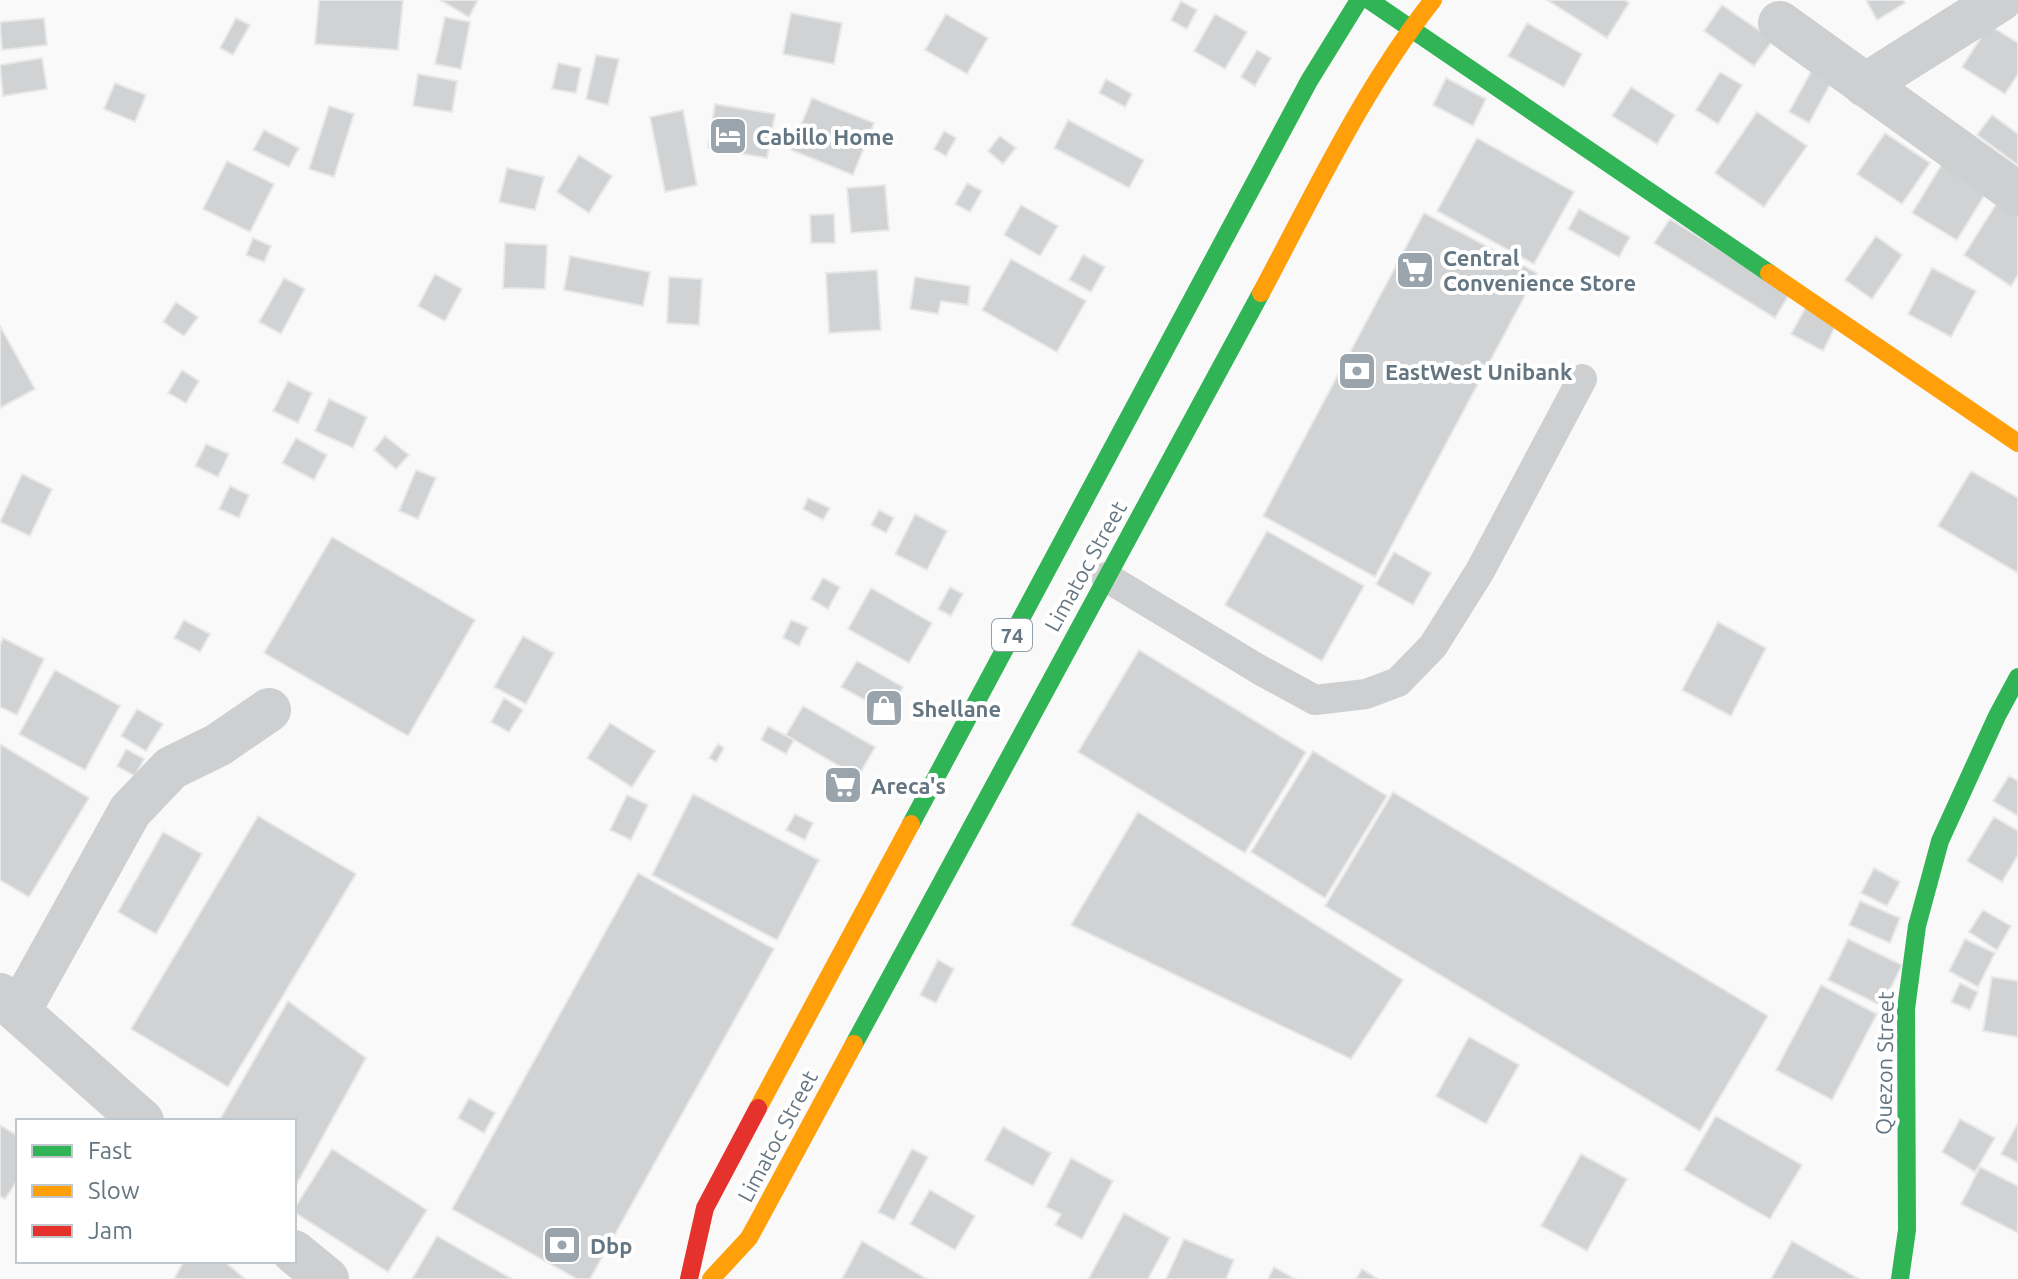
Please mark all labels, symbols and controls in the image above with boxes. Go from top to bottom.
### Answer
hotel icon: Cabillo Home [707,115,749,157]
place label: Cabillo Home [756,124,894,149]
place label: Central Convenience Store [1443,245,1636,295]
supermarket icon: Central Convenience Store [1394,249,1436,291]
bank icon: EastWest Unibank [1336,350,1378,392]
place label: EastWest Unibank [1385,359,1573,384]
street label: Limatoc Street [1039,496,1131,635]
road number: 74 [992,619,1032,651]
shop icon: Shellane [863,687,905,729]
place label: Shellane [912,696,1001,721]
supermarket icon: Areca's [822,764,864,806]
place label: Areca's [871,773,946,798]
street label: Quezon Street [1870,991,1898,1135]
street label: Limatoc Street [732,1066,822,1206]
legend [16,1119,296,1263]
text: Fast [88,1137,132,1164]
text: Slow [88,1177,140,1204]
text: Jam [88,1217,133,1244]
bank icon: Dbp [541,1224,583,1266]
place label: Dbp [590,1233,632,1258]

